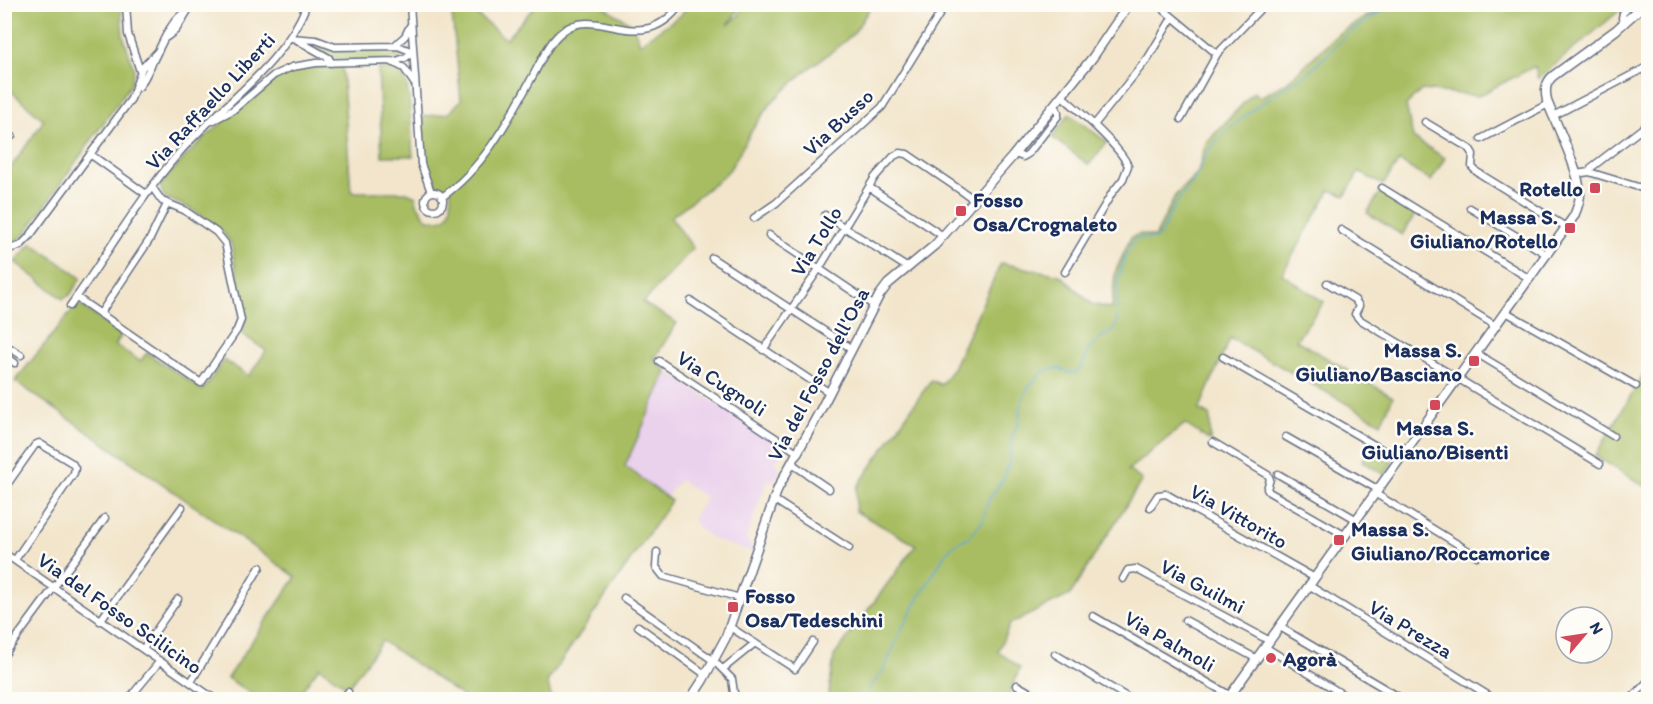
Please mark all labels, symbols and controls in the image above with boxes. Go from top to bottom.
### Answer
street label: Via Raffaello Liberti [140,27,280,175]
street label: Via Busso [798,83,878,161]
place label: Rotello [1519,176,1583,201]
marker: Rotello [1588,181,1602,195]
place label: Fosso Osa/Crognaleto [973,187,1118,237]
street label: Via Tollo [785,201,847,281]
marker: Fosso Osa/Crognaleto [954,204,968,218]
place label: Massa S. Giuliano/Rotello [1410,204,1558,253]
marker: Massa S. Giuliano/Rotello [1563,221,1577,235]
street label: Via del Fosso dell'Osa [762,283,874,465]
place label: Massa S. Giuliano/Basciano [1295,337,1462,386]
street label: Via Cugnoli [672,345,772,421]
marker: Massa S. Giuliano/Basciano [1467,354,1481,368]
marker: Massa S. Giuliano/Bisenti [1428,398,1442,412]
place label: Massa S. Giuliano/Bisenti [1362,415,1508,464]
street label: Via Vittorito [1186,478,1292,554]
place label: Massa S. Giuliano/Roccamorice [1351,516,1550,565]
marker: Massa S. Giuliano/Roccamorice [1332,533,1346,547]
street label: Via del Fosso Scilicino [33,547,207,679]
street label: Via Guilmi [1156,553,1250,619]
place label: Fosso Osa/Tedeschini [745,583,883,632]
street label: Via Prezza [1364,594,1458,664]
marker: Fosso Osa/Tedeschini [726,600,740,614]
street label: Via Palmoli [1120,605,1220,677]
north arrow [1554,605,1614,665]
text: N [1586,619,1608,637]
place label: Agorà [1282,646,1338,672]
marker: Agorà [1264,651,1278,665]

